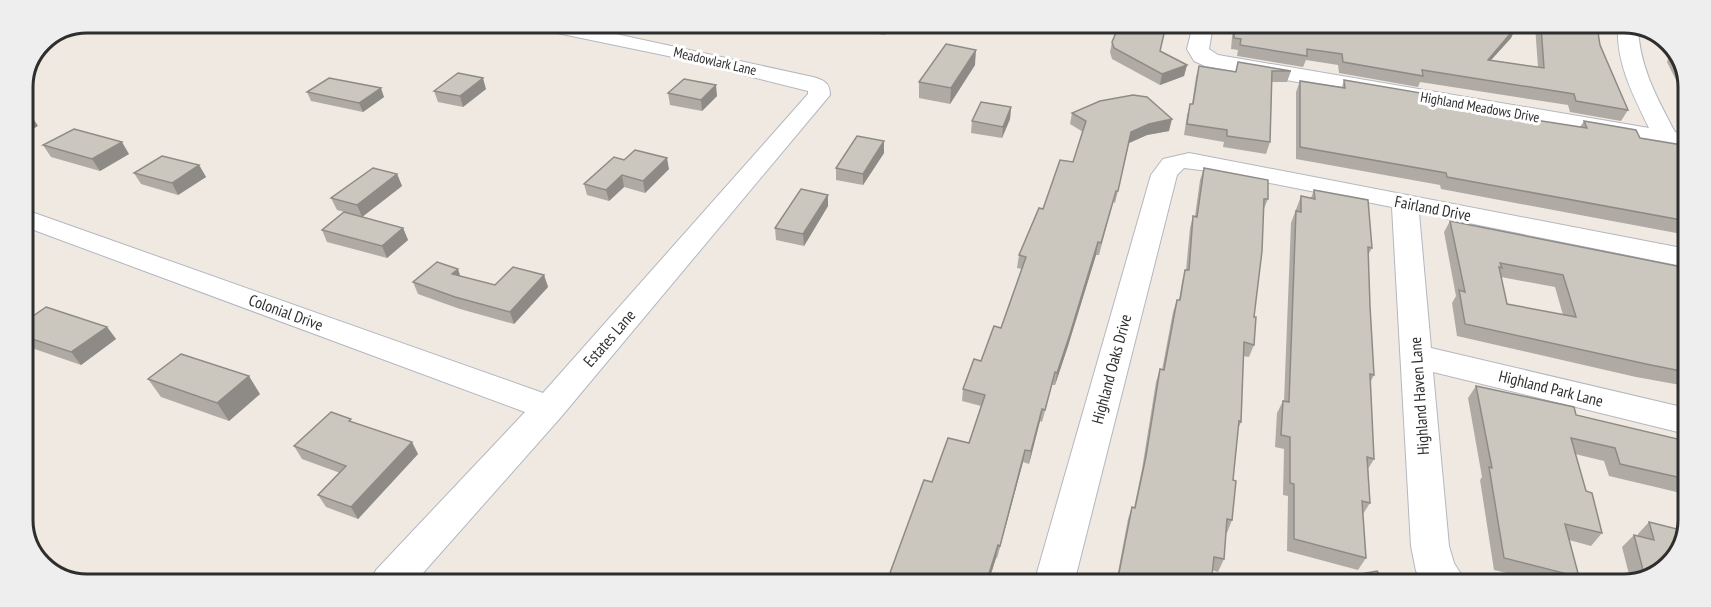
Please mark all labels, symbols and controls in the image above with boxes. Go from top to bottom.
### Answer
street label: Meadowlark Lane [672,43,758,79]
street label: Highland Meadows Drive [1419,88,1541,126]
street label: Fairland Drive [1393,191,1473,225]
street label: Colonial Drive [246,289,326,335]
street label: Estates Lane [579,305,639,371]
street label: Highland Oaks Drive [1087,312,1135,426]
street label: Highland Haven Lane [1405,336,1433,456]
street label: Highland Park Lane [1497,365,1605,411]

